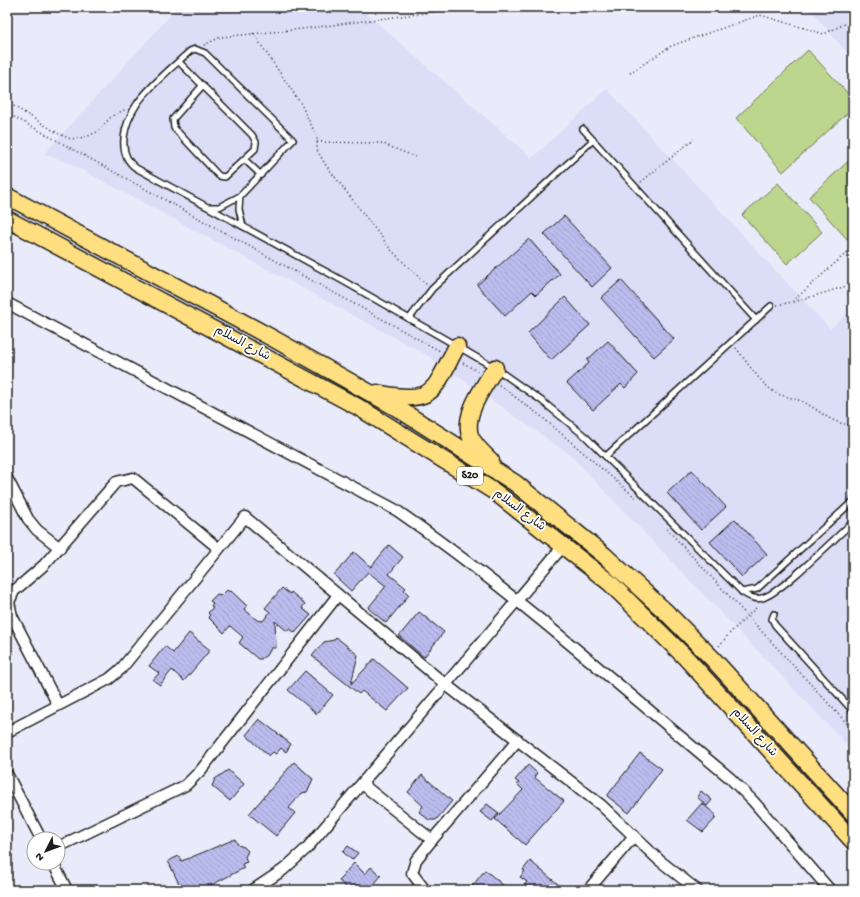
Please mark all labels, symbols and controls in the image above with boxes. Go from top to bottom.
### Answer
street label: شارع السلام [212,324,272,364]
road number: S20 [457,467,483,485]
street label: شارع السلام [490,487,548,535]
street label: شارع السلام [728,706,780,760]
north arrow [26,831,66,871]
text: N [33,850,47,863]

